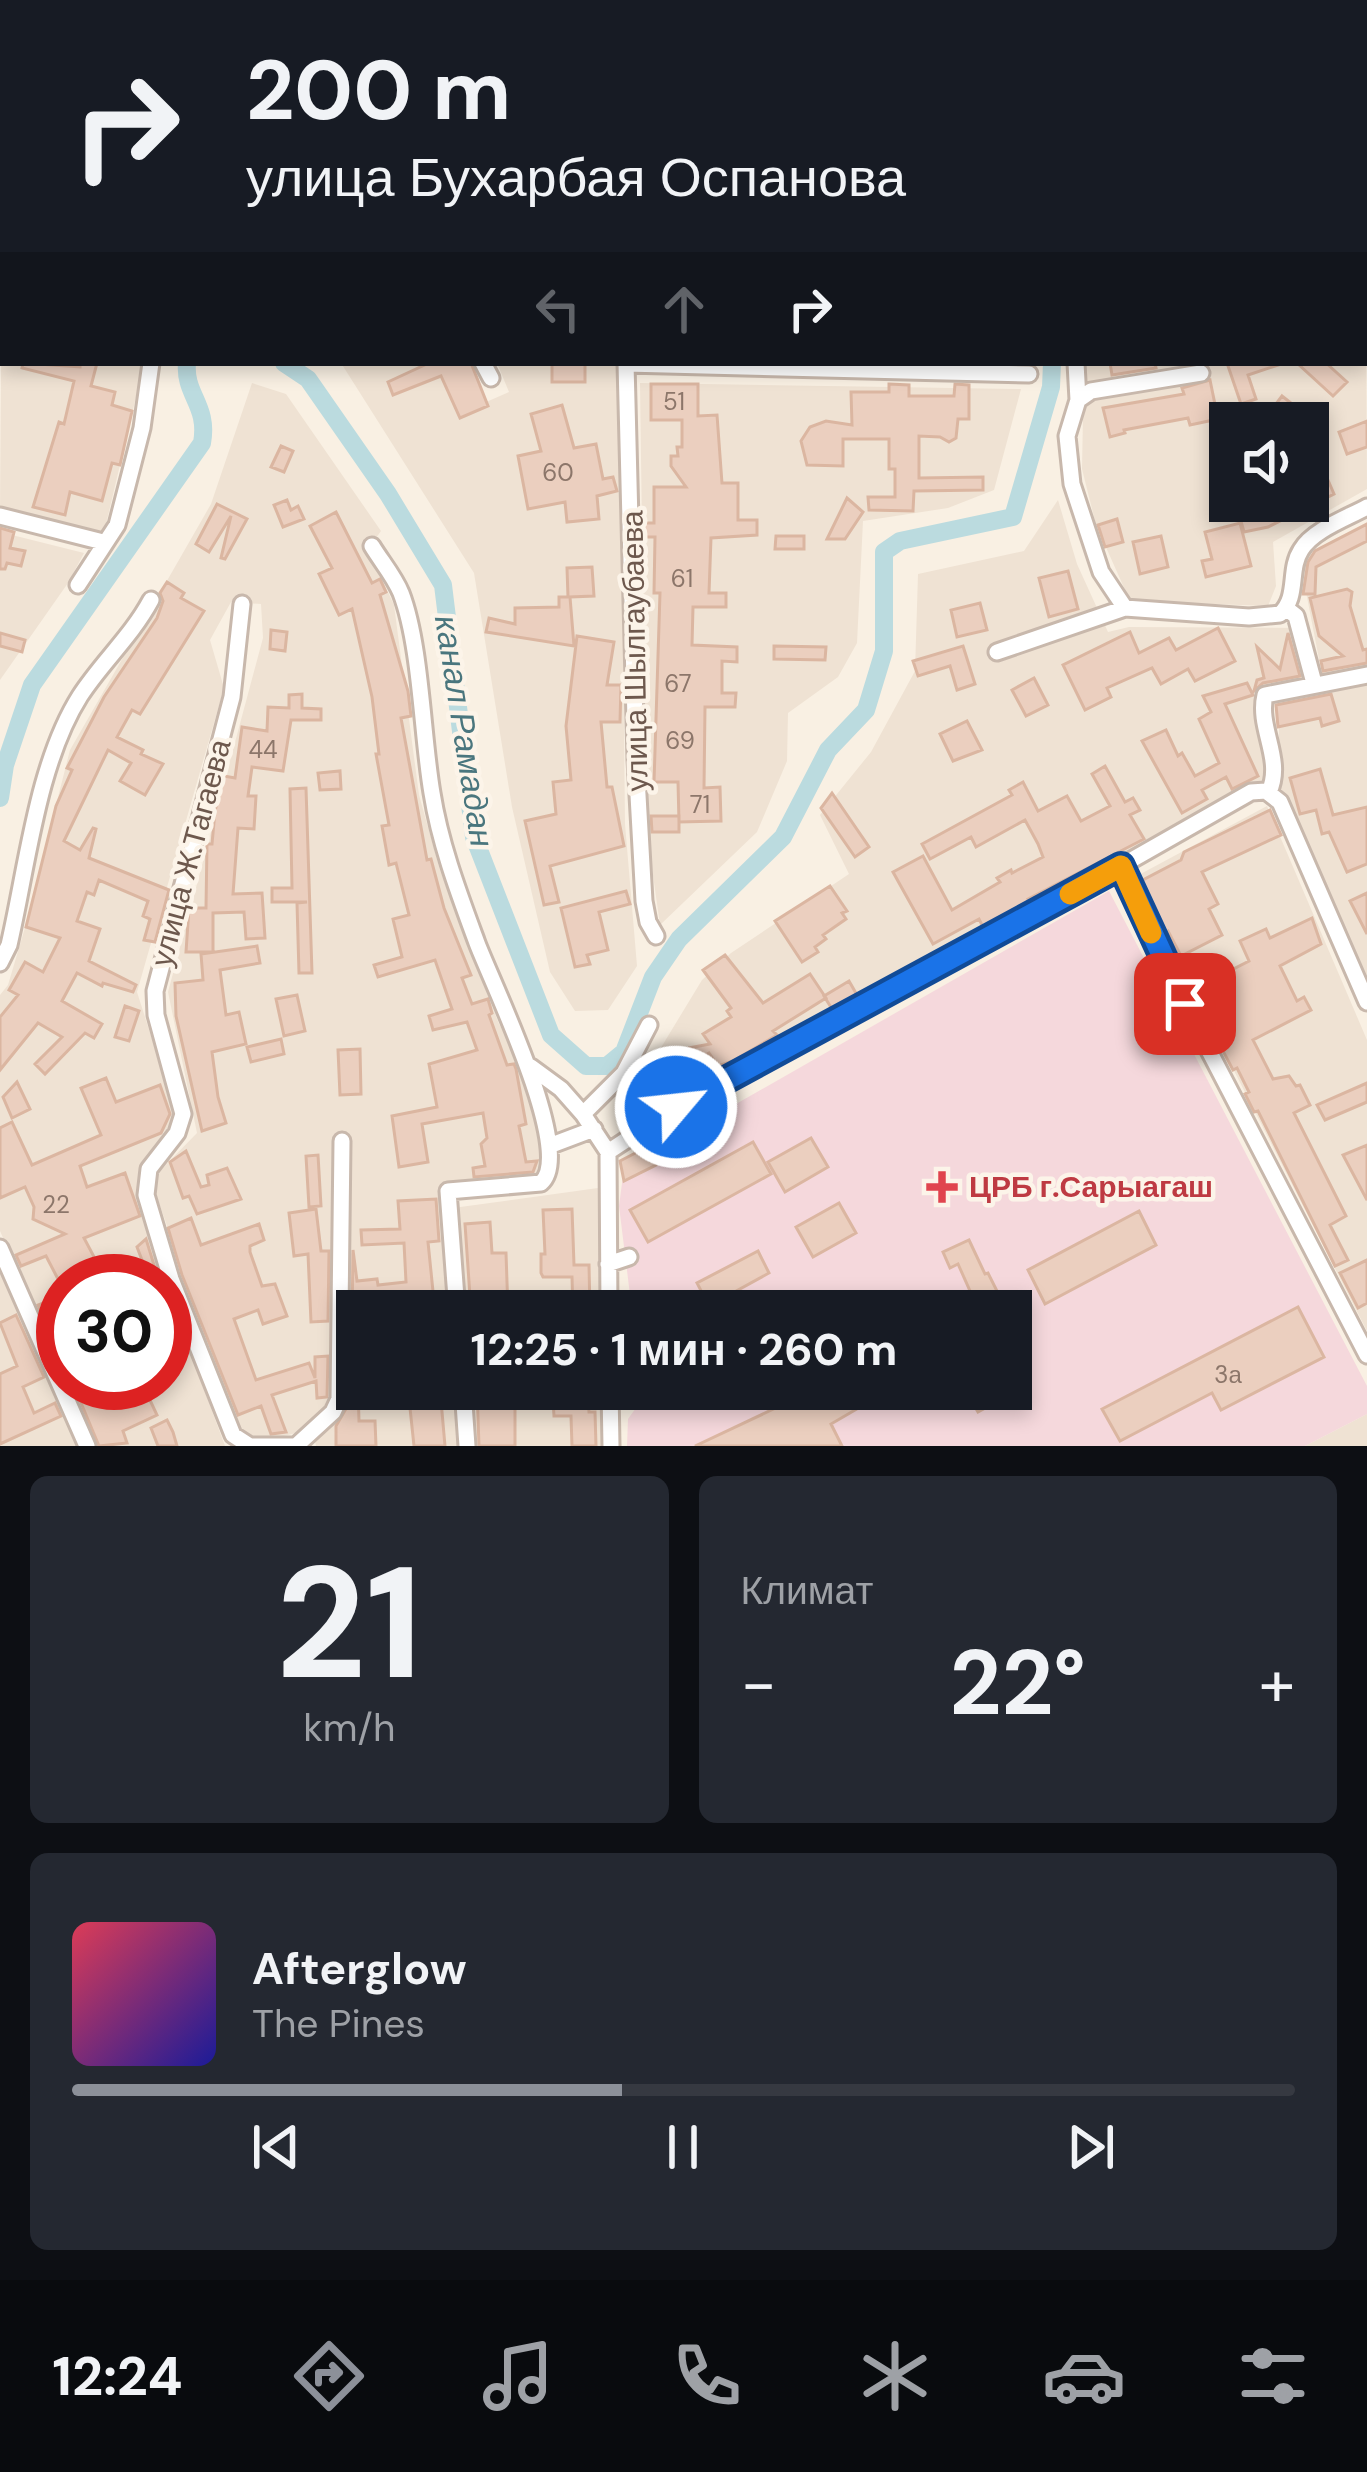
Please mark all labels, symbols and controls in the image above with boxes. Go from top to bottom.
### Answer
text: 200 m [246,36,511,145]
icon: right [48,48,204,204]
text: улица Бухарбая Оспанова [246,142,906,213]
icon: left [525,276,591,342]
icon: ahead [651,276,717,342]
icon: right [777,276,843,342]
house number: 51 [663,386,685,417]
map controls [1209,402,1329,522]
button: sound [1209,402,1329,522]
house number: 60 [542,457,574,488]
street label: улица Шылгаубаева [613,510,656,792]
house number: 61 [671,563,693,594]
water label: канал Рамадан [425,612,504,850]
house number: 67 [664,668,692,699]
house number: 69 [665,725,695,756]
house number: 44 [248,734,278,765]
street label: улица Ж.Тагаева [141,735,240,971]
house number: 71 [690,789,710,820]
pin [1134,953,1236,1055]
icon: arrive [1152,971,1218,1037]
position arrow [613,1044,739,1170]
place label: ЦРБ г.Сарыагаш [969,1167,1213,1206]
marker: ЦРБ г.Сарыагаш [926,1171,958,1203]
house number: 22 [42,1189,70,1220]
speed limit sign: 30 [36,1254,192,1410]
text: 12:25 · 1 мин · 260 m [471,1320,897,1379]
house number: 3а [1214,1359,1242,1390]
text: 21 [276,1522,423,1725]
text: Климат [741,1565,873,1616]
text: 22° [949,1625,1086,1742]
text: − [741,1641,777,1726]
text: + [1259,1641,1295,1726]
text: km/h [303,1702,395,1753]
text: Afterglow [252,1939,467,1998]
text: The Pines [252,1998,425,2049]
icon: previous [243,2114,309,2180]
icon: pause [650,2114,716,2180]
icon: next [1058,2114,1124,2180]
icon: directions [287,2334,371,2418]
icon: music [476,2334,560,2418]
icon: phone [665,2334,749,2418]
icon: climate [853,2334,937,2418]
icon: car [1042,2334,1126,2418]
icon: filters [1231,2334,1315,2418]
text: 12:24 [52,2341,183,2412]

